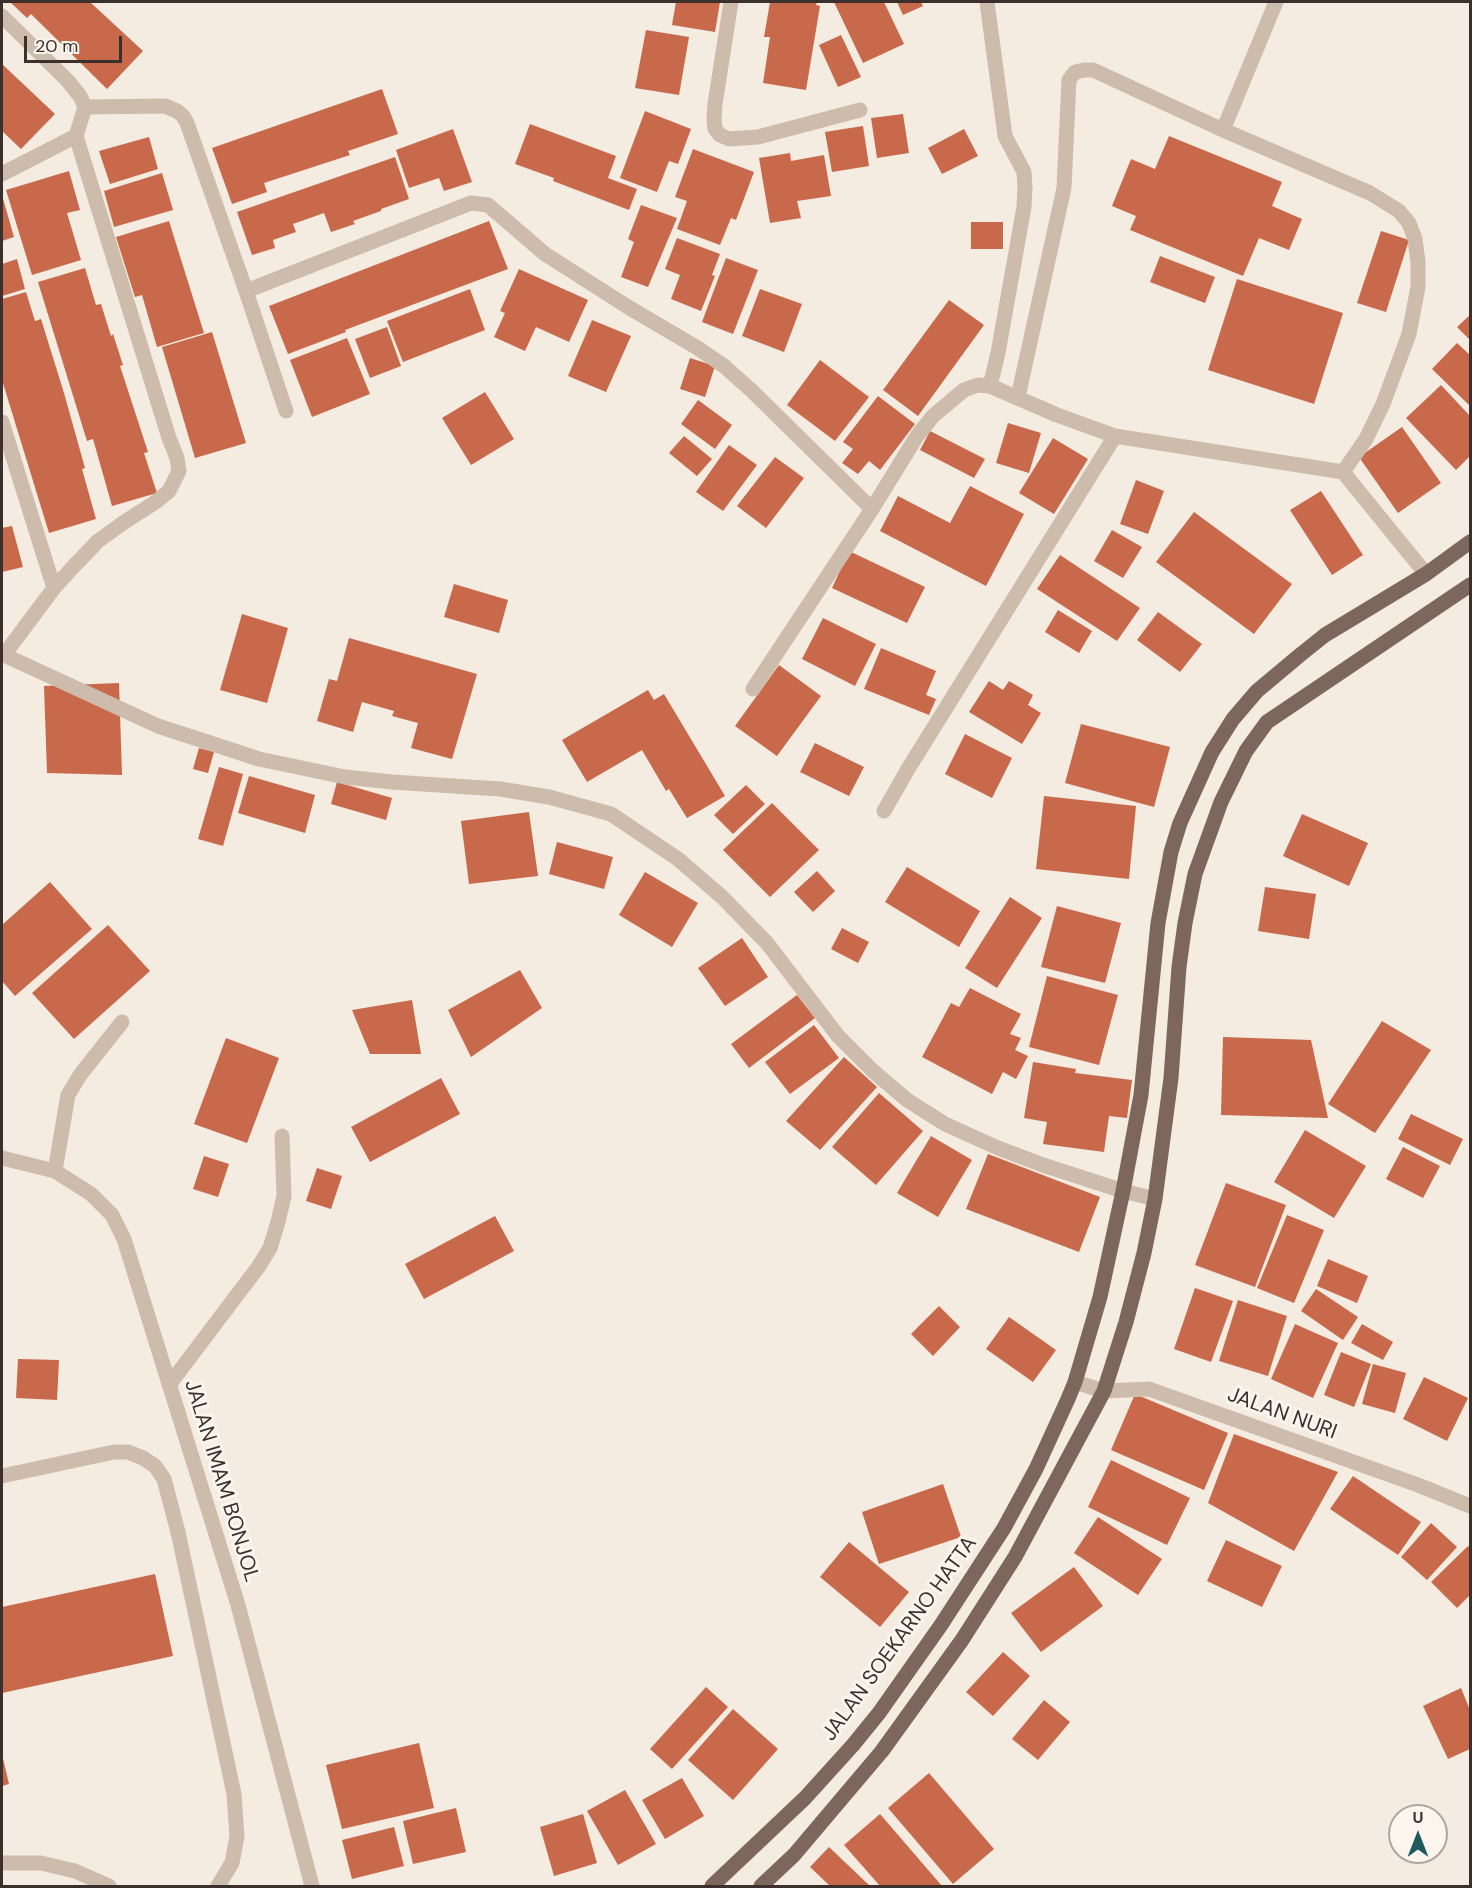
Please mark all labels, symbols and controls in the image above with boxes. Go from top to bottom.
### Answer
scale bar [27,24,124,62]
text: 20 m [35,34,78,58]
street label: JALAN IMAM BONJOL [178,1377,264,1585]
street label: JALAN NURI [1224,1383,1340,1445]
street label: JALAN SOEKARNO HATTA [817,1532,983,1746]
north arrow [1388,1804,1448,1864]
text: U [1413,1807,1423,1828]

